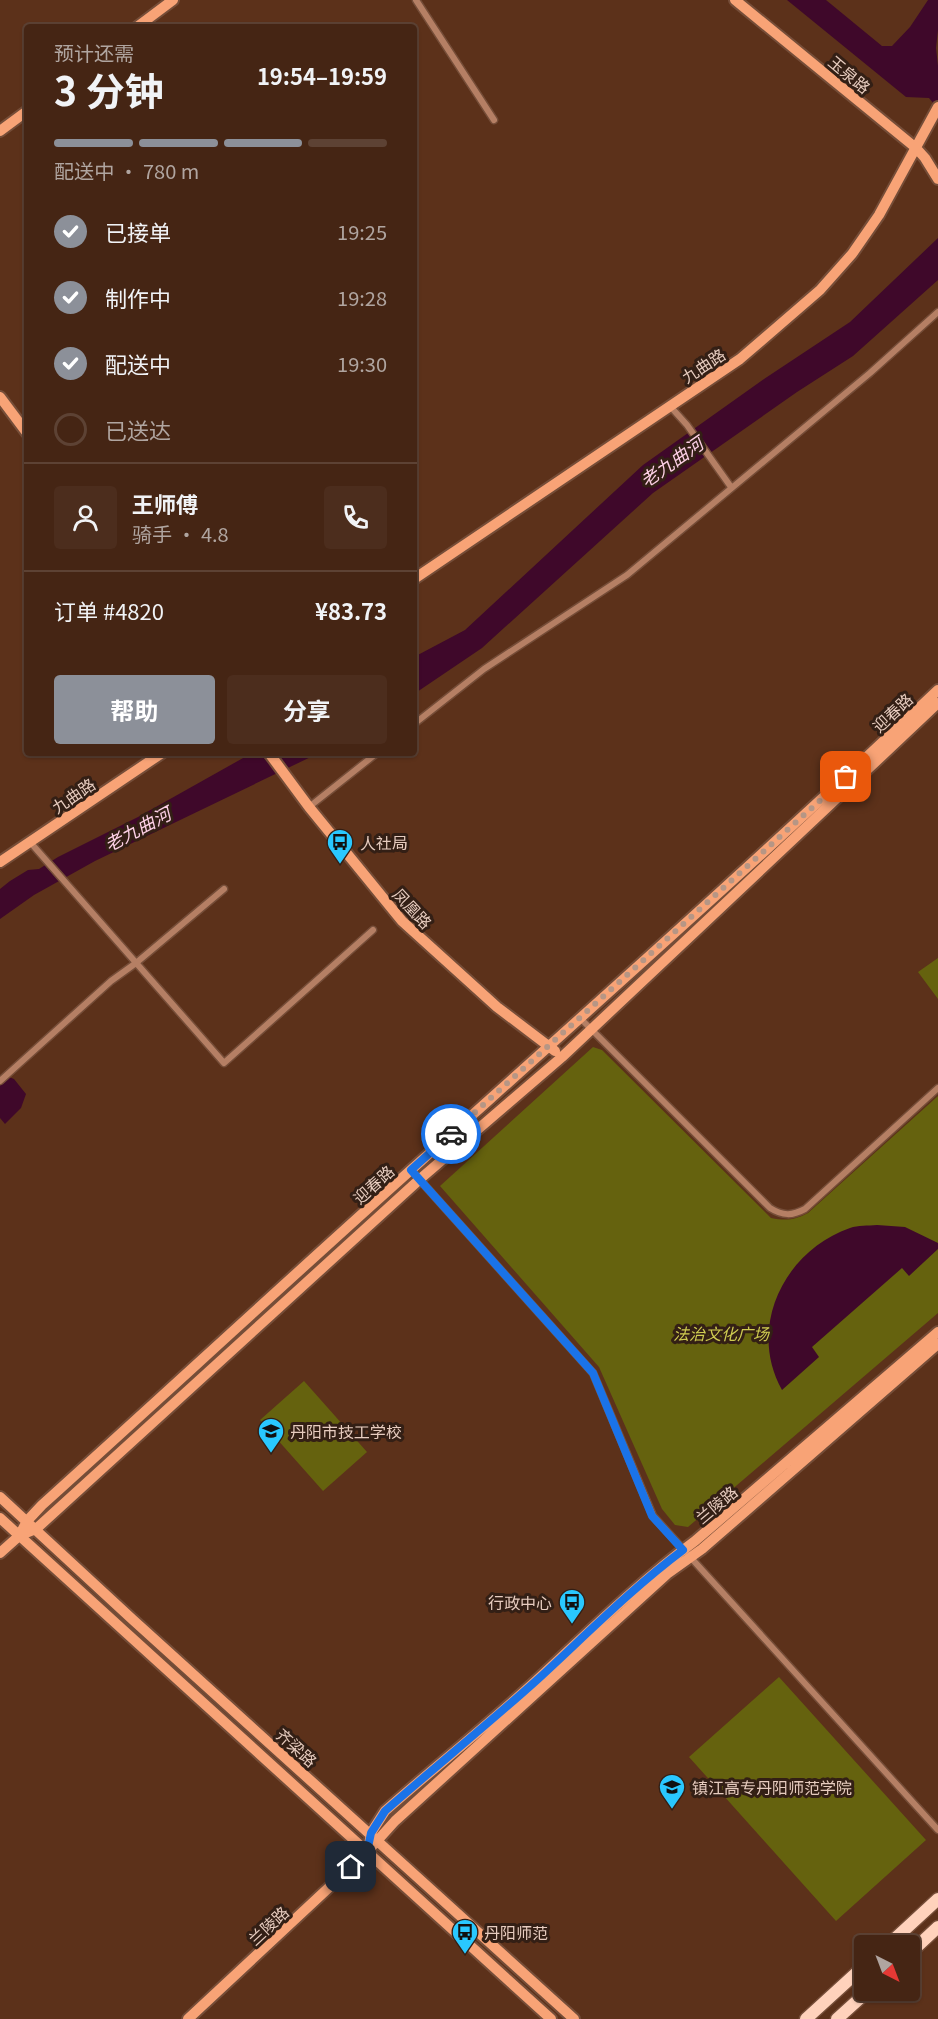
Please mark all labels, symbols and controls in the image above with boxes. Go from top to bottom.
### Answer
text: 预计还需 [54,38,134,67]
street label: 玉泉路 [824,49,876,99]
text: 19:54–19:59 [257,59,387,91]
text: 3 分钟 [54,61,164,117]
text: 配送中 · 780 m [54,156,199,185]
icon: check [54,215,87,248]
text: 已接单 [105,215,171,247]
text: 19:25 [337,217,387,246]
icon: check [54,281,87,314]
text: 制作中 [105,281,171,313]
text: 19:28 [337,283,387,312]
street label: 九曲路 [676,342,730,388]
icon: check [54,347,87,380]
text: 配送中 [105,347,171,379]
text: 19:30 [337,349,387,378]
text: 已送达 [105,413,171,445]
water label: 老九曲河 [634,428,710,492]
button: person [54,486,117,549]
button: phone [324,486,387,549]
text: 王师傅 [132,487,198,519]
text: 骑手 · 4.8 [132,519,229,548]
text: 订单 #4820 [54,594,164,626]
text: ¥83.73 [315,594,387,626]
button: 帮助 [54,675,215,744]
button: 分享 [227,675,387,744]
street label: 迎春路 [866,687,918,737]
pin [820,751,871,802]
icon: bag [829,760,862,793]
street label: 九曲路 [46,772,100,818]
water label: 老九曲河 [99,798,178,856]
bus stop icon: 人社局 [325,827,355,865]
place label: 人社局 [360,830,408,854]
street label: 凤凰路 [388,882,438,934]
courier [421,1104,481,1164]
icon: car [435,1118,468,1151]
street label: 迎春路 [347,1159,399,1209]
park label: 法治文化广场 [673,1321,771,1345]
school or university icon: 丹阳市技工学校 [256,1416,286,1454]
place label: 丹阳市技工学校 [290,1419,402,1443]
street label: 兰陵路 [690,1479,742,1529]
bus stop icon: 行政中心 [557,1587,587,1625]
place label: 行政中心 [488,1590,552,1614]
street label: 齐梁路 [271,1722,323,1772]
school or university icon: 镇江高专丹阳师范学院 [657,1772,687,1810]
place label: 镇江高专丹阳师范学院 [692,1775,852,1799]
pin [325,1841,376,1892]
icon: home [334,1850,367,1883]
street label: 兰陵路 [242,1900,294,1950]
bus stop icon: 丹阳师范 [450,1917,480,1955]
place label: 丹阳师范 [484,1920,548,1944]
north arrow [854,1935,920,2001]
map controls [854,1935,920,2001]

